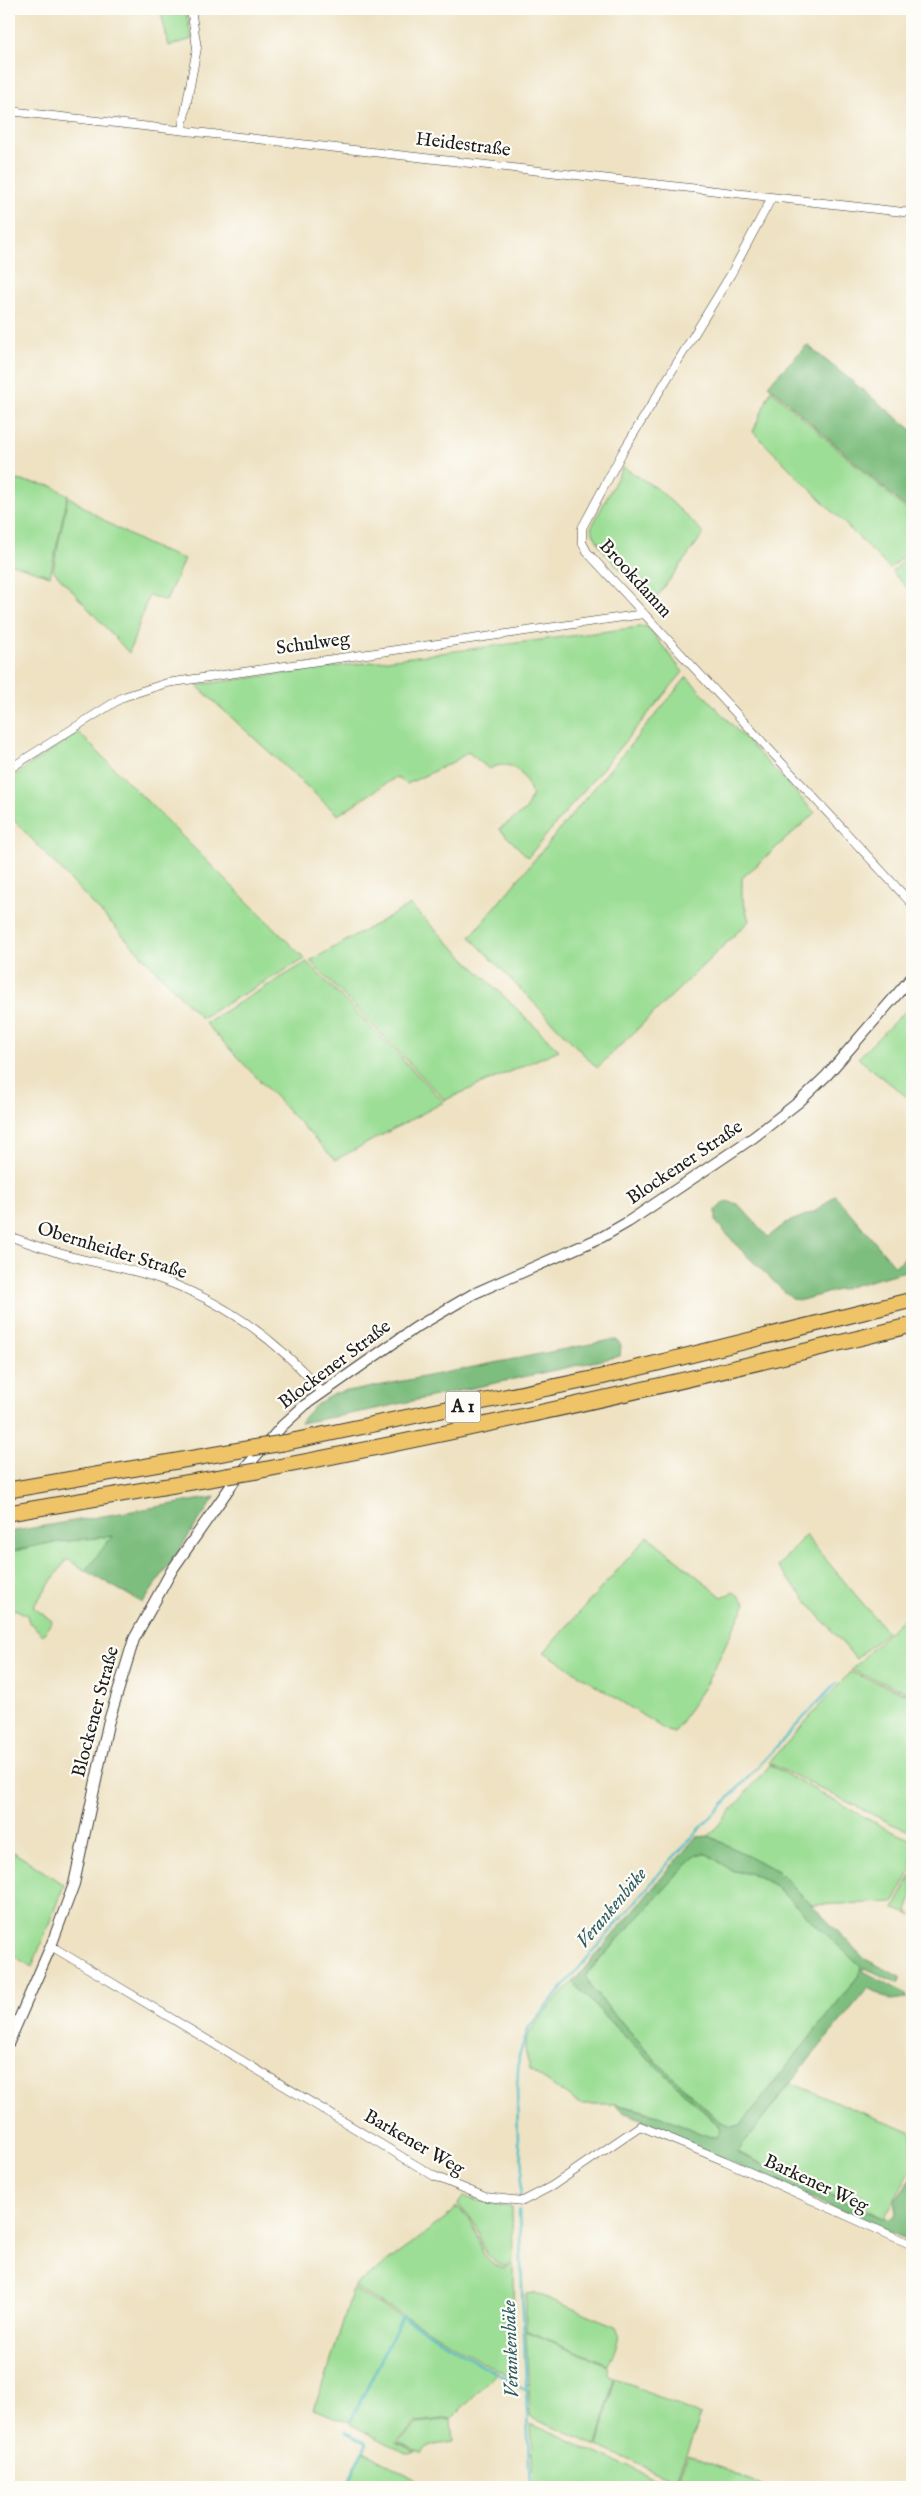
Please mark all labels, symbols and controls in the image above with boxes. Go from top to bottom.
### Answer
street label: Heidestraße [414,127,512,163]
street label: Brookdamm [593,535,677,624]
street label: Schulweg [275,627,352,661]
street label: Blockener Straße [622,1115,748,1211]
street label: Obernheider Straße [34,1217,190,1285]
street label: Blockener Straße [274,1315,396,1415]
road number: A 1 [446,1391,480,1422]
street label: Blockener Straße [67,1644,125,1780]
water label: Verankenbäke [571,1862,653,1953]
street label: Barkener Weg [359,2104,469,2182]
street label: Barkener Weg [760,2149,873,2219]
water label: Verankenbäke [497,2299,525,2398]

